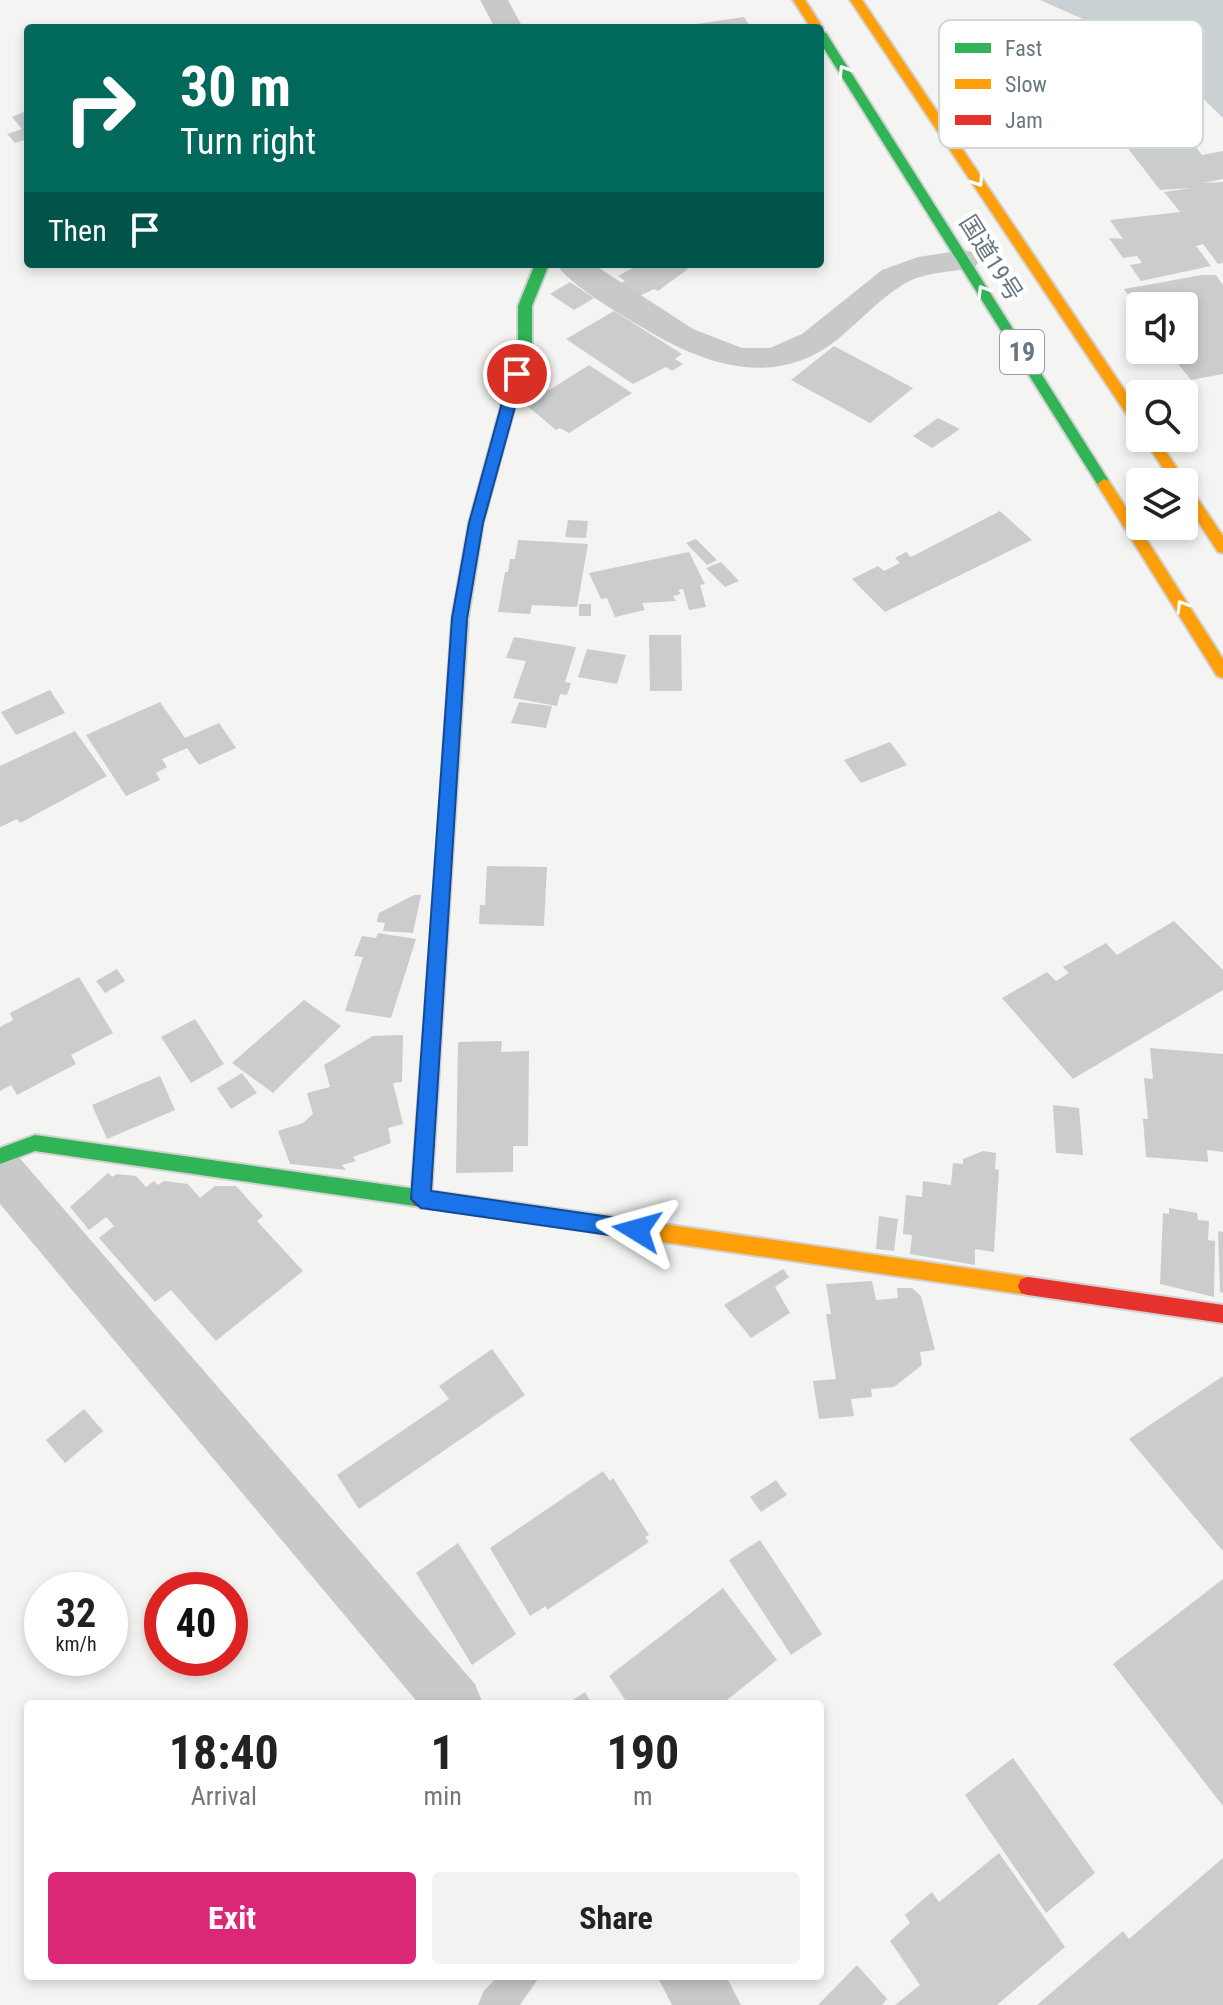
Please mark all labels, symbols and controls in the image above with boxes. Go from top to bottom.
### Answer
legend [939,20,1203,148]
text: Fast [1005,36,1042,61]
text: 30 m [180,54,291,120]
icon: right [48,56,152,160]
one-way arrow [839,66,854,80]
text: Slow [1005,72,1047,97]
text: Jam [1005,108,1043,133]
text: Turn right [180,121,316,163]
one-way arrow [968,172,983,187]
icon: arrive [123,208,167,252]
street label: 国道19号 [954,210,1028,306]
text: Then [48,213,107,248]
one-way arrow [978,285,993,300]
map controls [1126,292,1198,540]
button: sound [1126,292,1198,364]
road number: 19 [1000,330,1044,374]
pin [483,340,551,408]
icon: arrive [495,352,539,396]
button: search [1126,380,1198,452]
button: layers [1126,468,1198,540]
one-way arrow [1176,600,1191,615]
position arrow [595,1188,679,1272]
speed limit sign: 40 [144,1572,248,1676]
text: 32 [56,1590,96,1637]
text: km/h [55,1632,97,1656]
text: 18:40 [169,1724,279,1781]
text: 1 [431,1724,455,1781]
text: 190 [606,1724,679,1781]
text: Arrival [191,1781,257,1811]
text: min [424,1781,462,1811]
text: m [633,1781,653,1811]
button: Exit [48,1872,416,1964]
button: Share [432,1872,800,1964]

